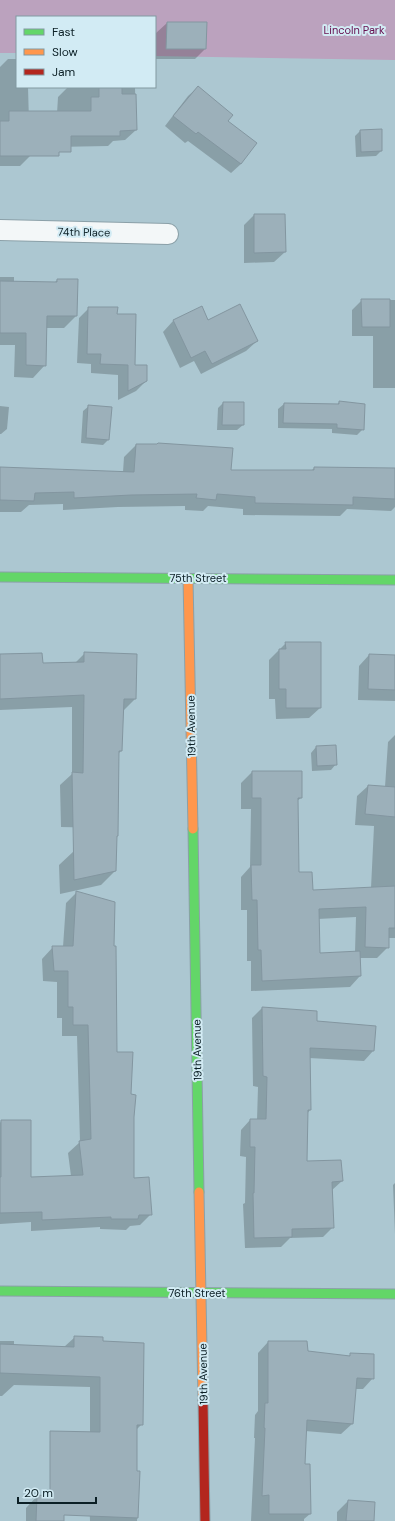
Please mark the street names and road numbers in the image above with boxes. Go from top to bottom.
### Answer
street label: 74th Place [57,225,111,239]
street label: 75th Street [169,571,227,585]
street label: 19th Avenue [183,695,199,757]
street label: 19th Avenue [189,1019,205,1081]
street label: 76th Street [168,1286,226,1300]
street label: 19th Avenue [195,1343,211,1405]

